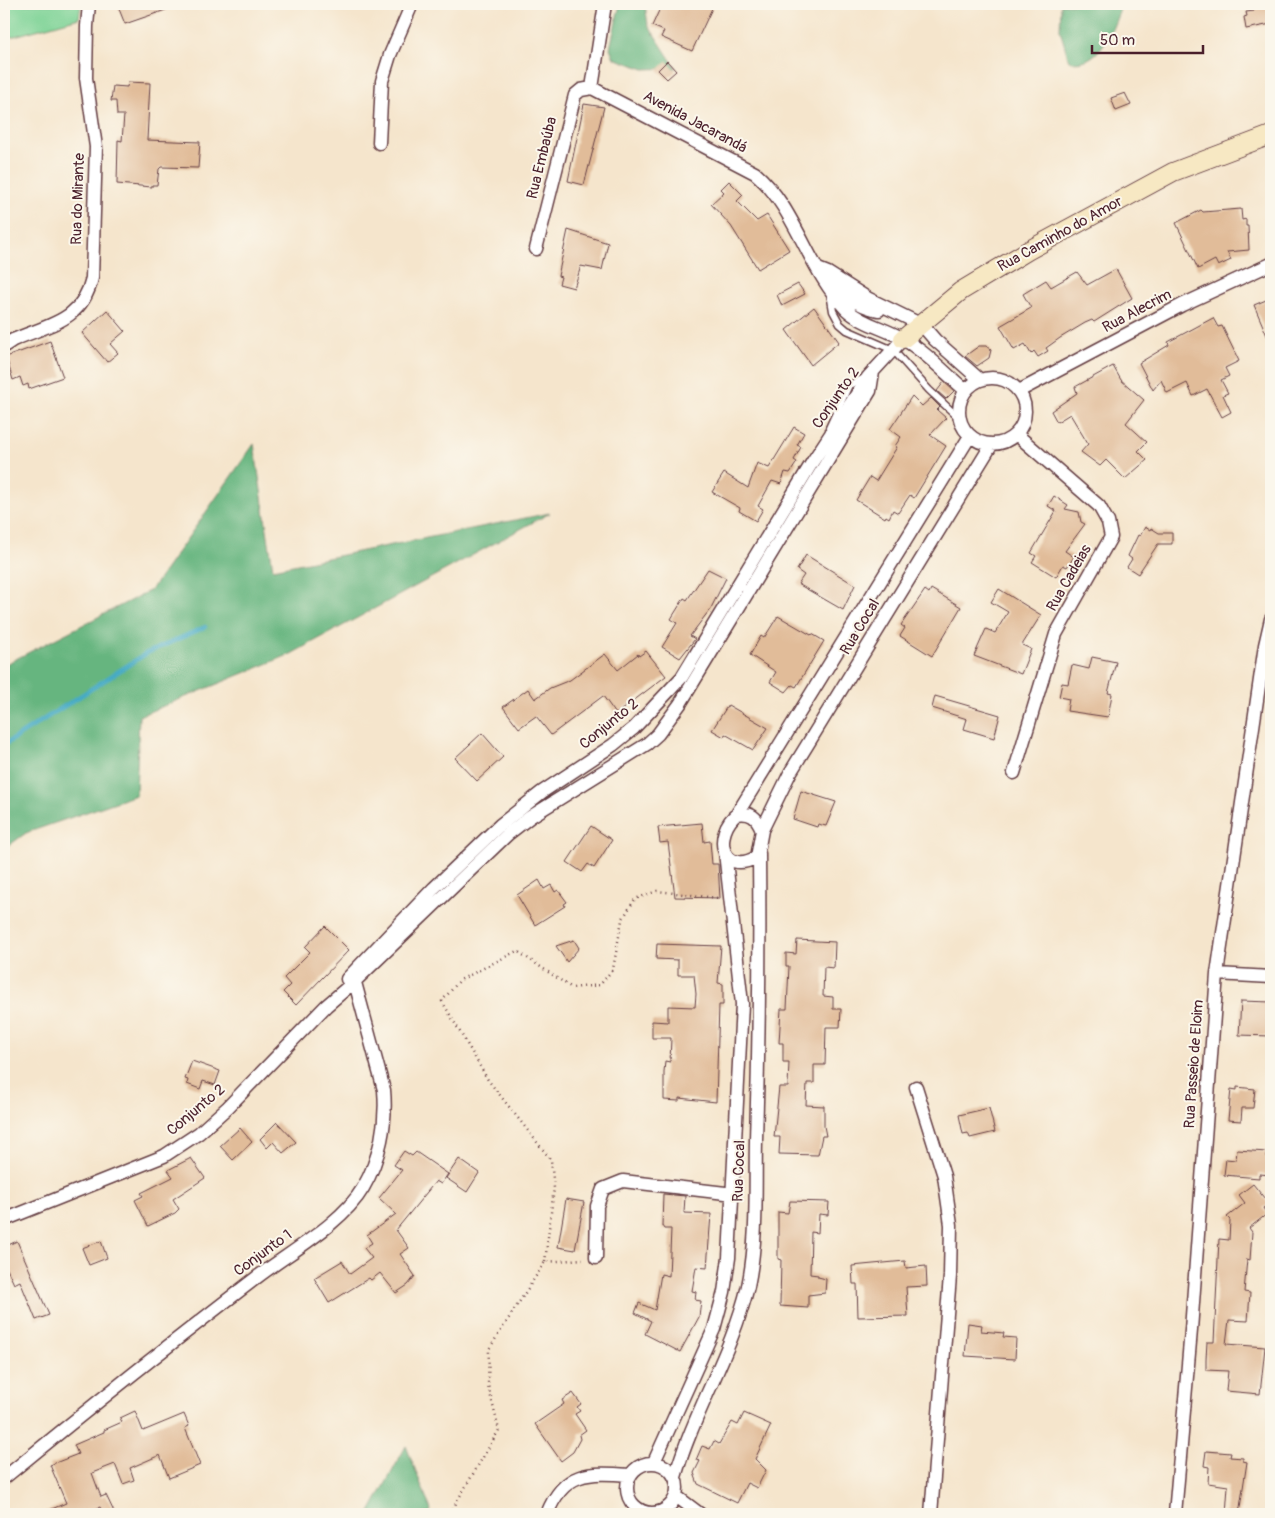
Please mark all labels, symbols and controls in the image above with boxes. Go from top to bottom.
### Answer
scale bar [1092,22,1204,54]
text: 50 m [1100,31,1135,50]
street label: Avenida Jacarandá [640,87,750,157]
street label: Rua Embaúba [523,115,561,201]
street label: Rua do Mirante [67,152,89,245]
street label: Rua Caminho do Amor [994,191,1126,276]
street label: Rua Alecrim [1099,285,1175,337]
street label: Conjunto 2 [808,364,864,432]
street label: Rua Cadeias [1042,541,1096,615]
street label: Rua Cocal [836,596,884,658]
street label: Conjunto 2 [576,694,642,754]
street label: Rua Passeio de Eloim [1180,999,1208,1129]
street label: Conjunto 2 [163,1080,229,1140]
street label: Rua Cocal [728,1140,750,1202]
street label: Conjunto 1 [230,1225,296,1281]

